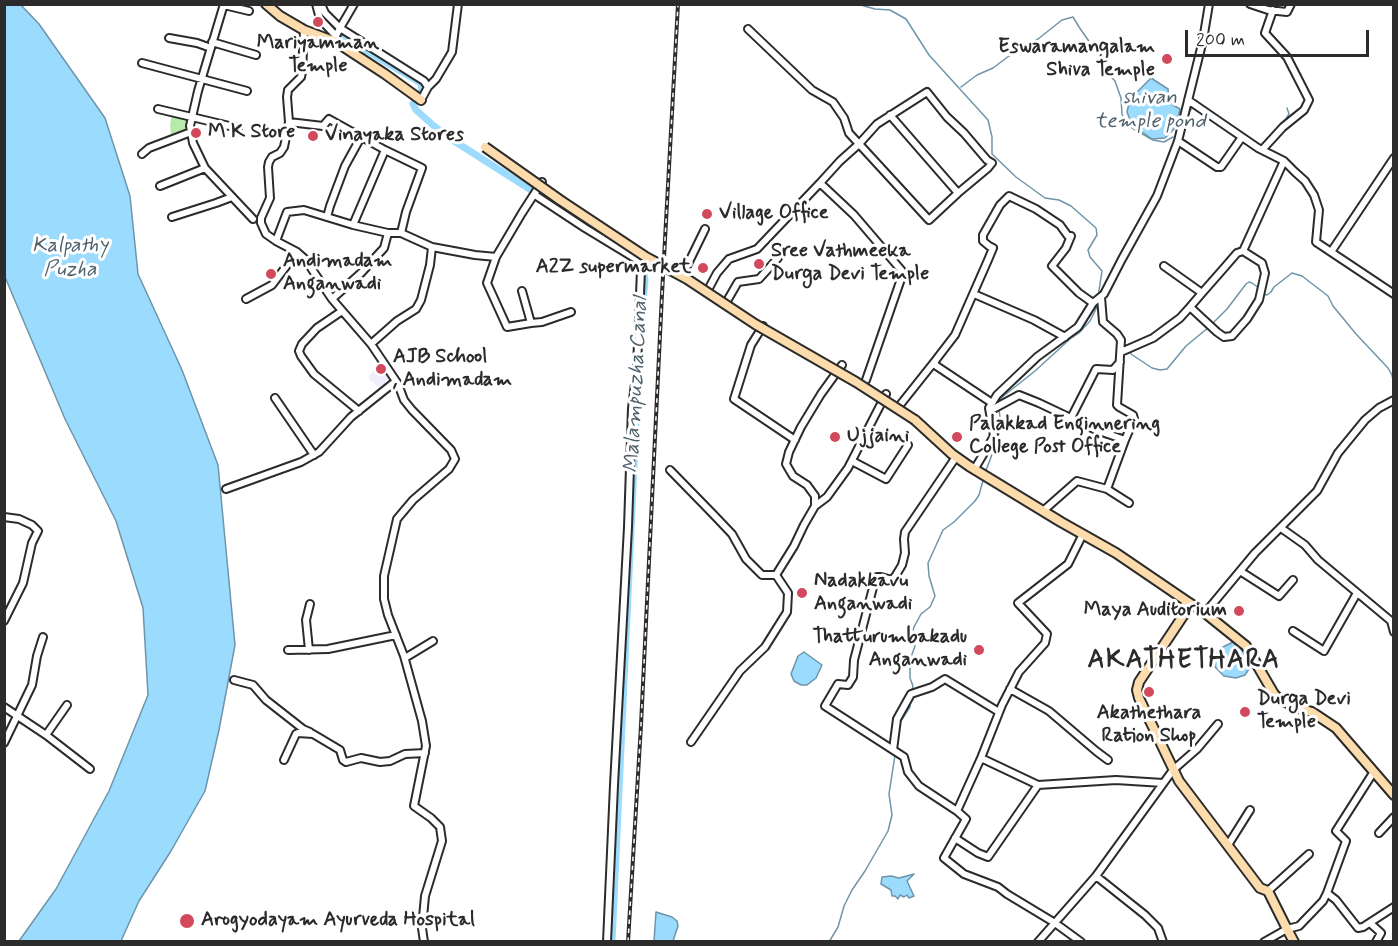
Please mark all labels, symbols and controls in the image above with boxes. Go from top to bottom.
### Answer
marker: Mariyamman Temple [311,15,325,29]
scale bar [1188,18,1372,56]
text: 200 m [1196,28,1245,52]
place label: Mariyamman Temple [257,32,379,79]
place label: Eswaramangalam Shiva Temple [998,36,1155,83]
marker: Eswaramangalam Shiva Temple [1160,52,1174,66]
water label: shivan temple pond [1094,86,1206,136]
place label: M K Store [208,121,295,145]
place label: Vinayaka Stores [325,124,464,148]
marker: M K Store [189,126,203,140]
marker: Vinayaka Stores [306,129,320,143]
place label: Village Office [719,202,829,226]
marker: Village Office [700,207,714,221]
water label: Kalpathy Puzha [32,234,108,284]
place label: Sree Vathmeeka Durga Devi Temple [771,240,929,287]
place label: Andimadam Anganwadi [283,250,392,297]
place label: A2Z supermarket [536,256,691,280]
marker: Sree Vathmeeka Durga Devi Temple [752,257,766,271]
marker: A2Z supermarket [696,261,710,275]
marker: Andimadam Anganwadi [264,267,278,281]
water label: Malampuzha Canal [620,296,654,474]
place label: AJB School , Andimadam [393,346,512,393]
marker: AJB School , Andimadam [374,362,388,376]
place label: Palakkad Enginnering College Post Office [969,413,1160,460]
place label: Ujjaini [847,425,909,449]
marker: Ujjaini [828,430,842,444]
marker: Palakkad Enginnering College Post Office [950,430,964,444]
place label: Nadakkavu Anganwadi [814,570,912,617]
marker: Nadakkavu Anganwadi [795,586,809,600]
place label: Maya Auditorium [1084,599,1227,623]
marker: Maya Auditorium [1232,604,1246,618]
place label: Thatturumbakadu Anganwadi [812,626,967,673]
marker: Thatturumbakadu Anganwadi [972,643,986,657]
district label: AKATHETHARA [1087,646,1281,678]
marker: Akathethara Ration Shop [1142,685,1156,699]
place label: Durga Devi Temple [1257,688,1351,735]
place label: Akathethara Ration Shop [1097,702,1201,749]
marker: Durga Devi Temple [1238,705,1252,719]
place label: Arogyodayam Ayurveda Hospital [201,909,475,933]
marker: Arogyodayam Ayurveda Hospital [178,912,196,930]

